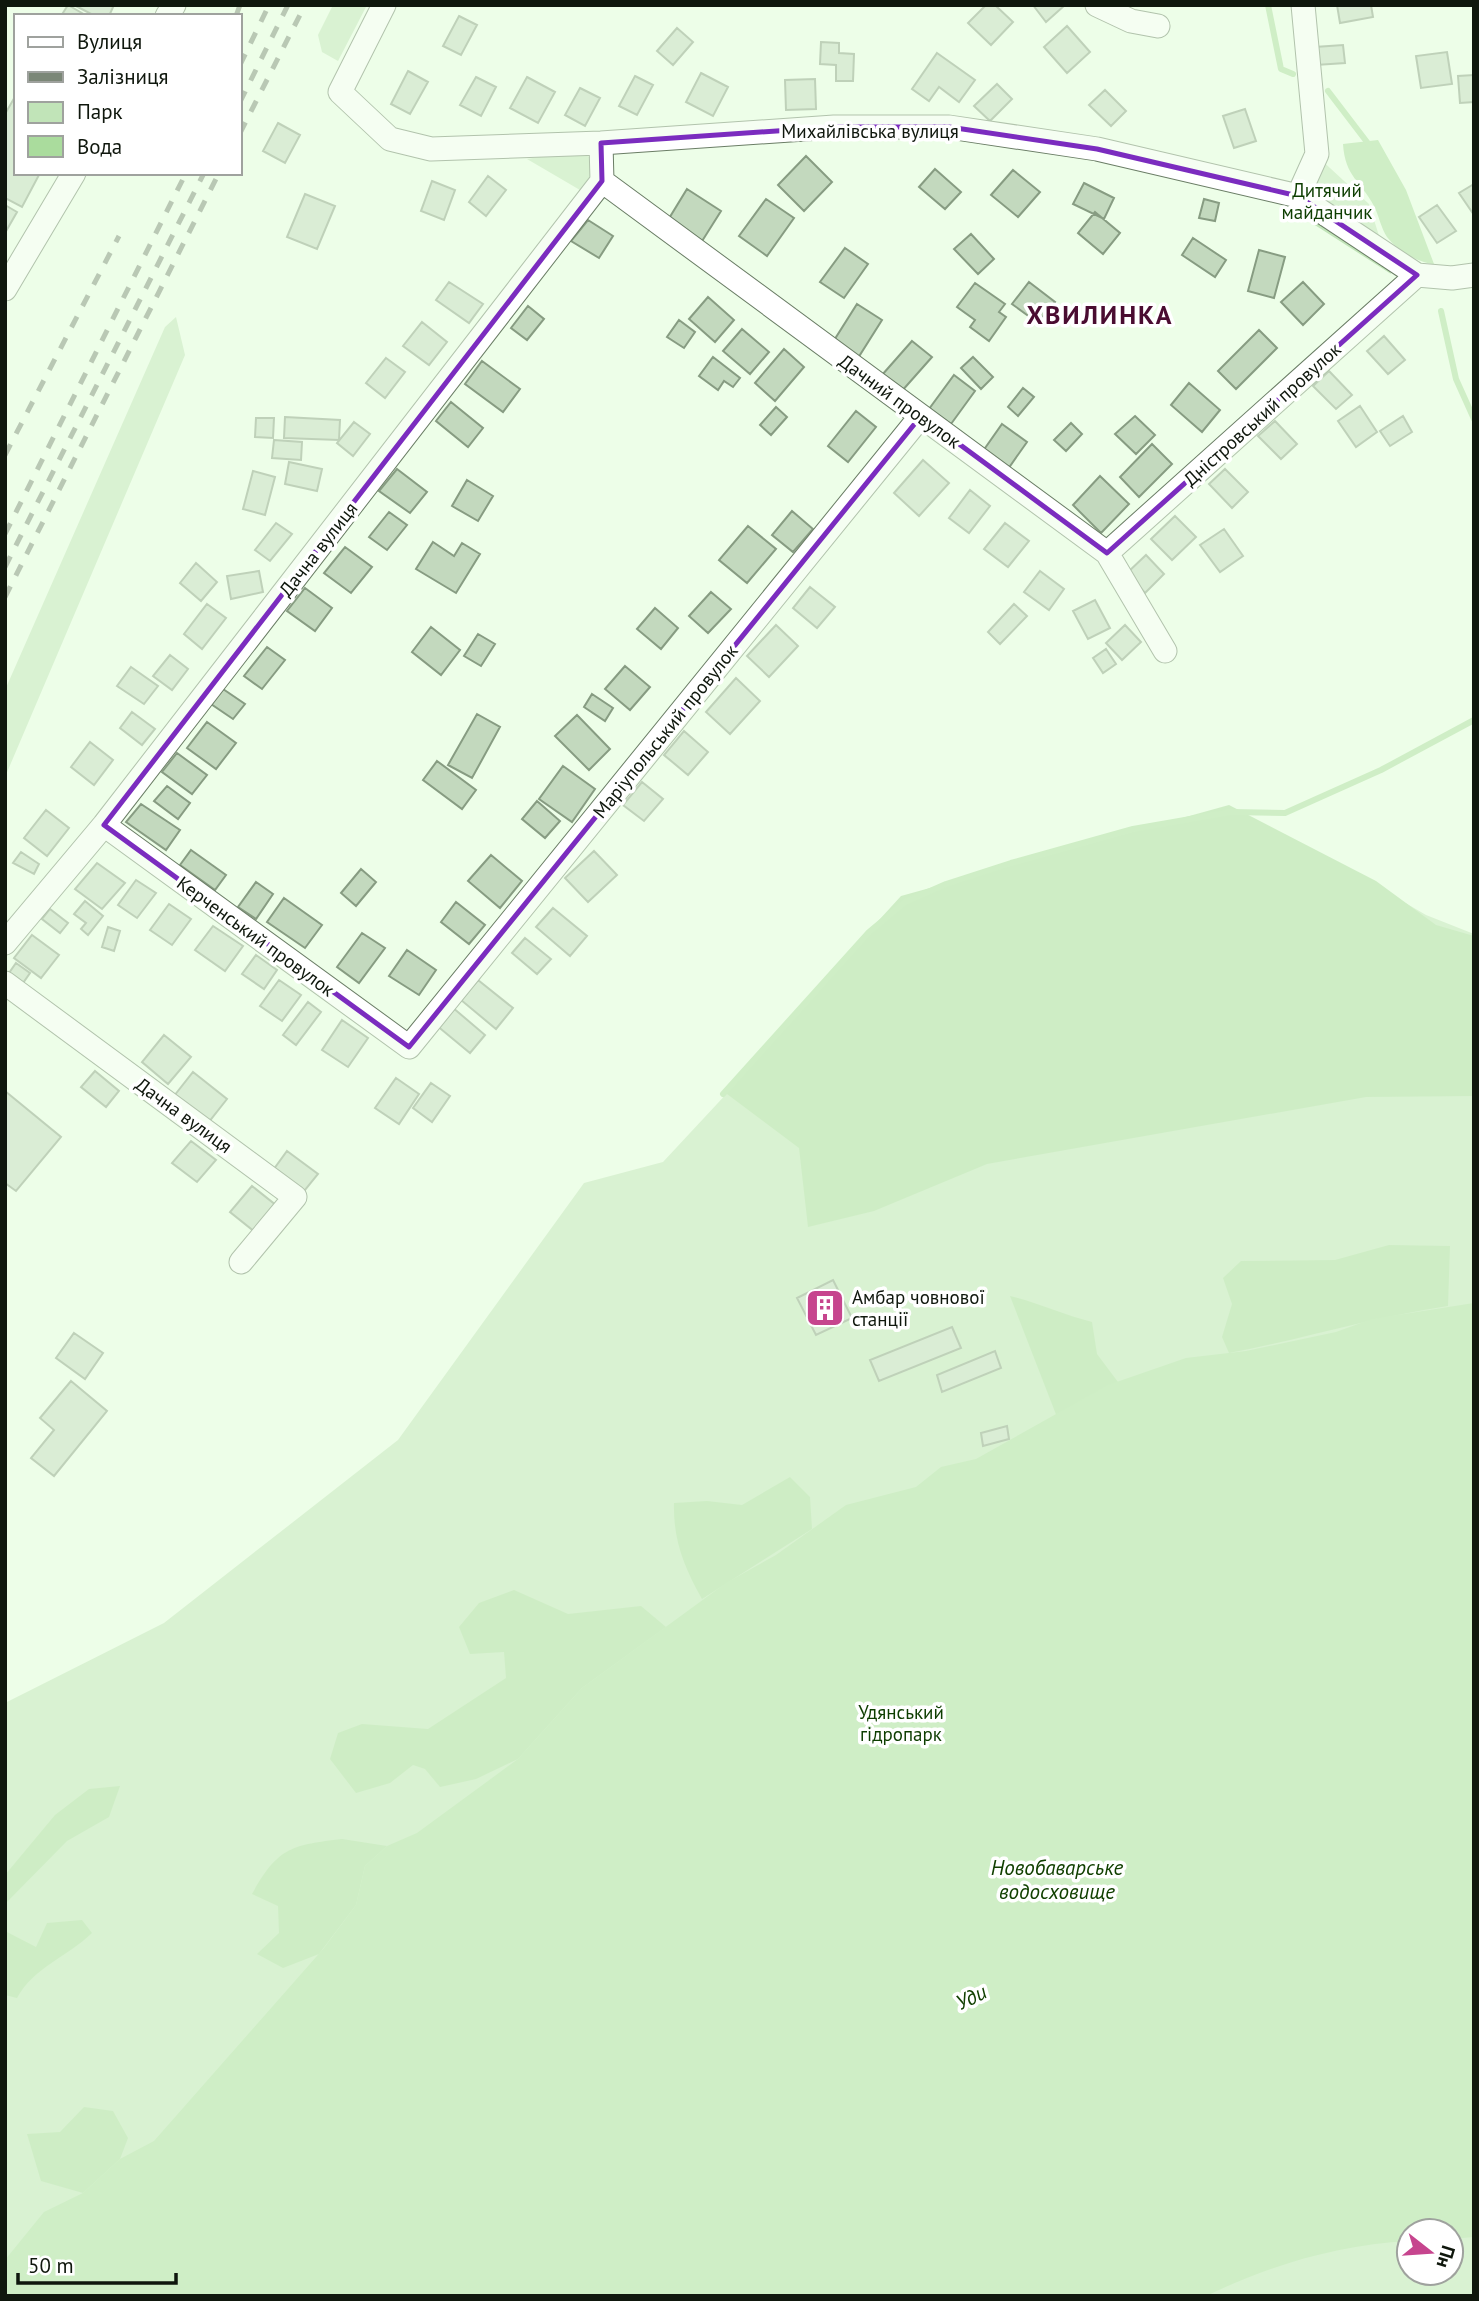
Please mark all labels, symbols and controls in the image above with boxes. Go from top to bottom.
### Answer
legend [14,14,242,175]
text: Вулиця [77,28,142,55]
text: Залізниця [77,63,169,90]
text: Парк [77,98,123,125]
street label: Михайлівська вулиця [781,119,959,143]
text: Вода [77,133,122,160]
park label: Дитячий майданчик [1282,178,1372,224]
district label: ХВИЛИНКА [1027,298,1174,331]
street label: Дністровський провулок [1178,337,1346,491]
street label: Дачний провулок [834,349,966,453]
street label: Дачна вулиця [274,497,362,601]
street label: Маріупольський провулок [587,639,743,823]
street label: Керченський провулок [172,871,340,1001]
street label: Дачна вулиця [131,1072,237,1158]
place label: Амбар човнової станції [852,1285,985,1331]
building icon: Амбар човнової станції [804,1287,846,1329]
park label: Удянський гідропарк [858,1700,944,1746]
water label: Новобаварське водосховище [991,1854,1123,1905]
water label: Уди [951,1978,991,2016]
north arrow [1395,2217,1465,2287]
scale bar [18,2242,175,2286]
text: Пн [1432,2243,1461,2271]
text: 50 m [28,2252,74,2279]

